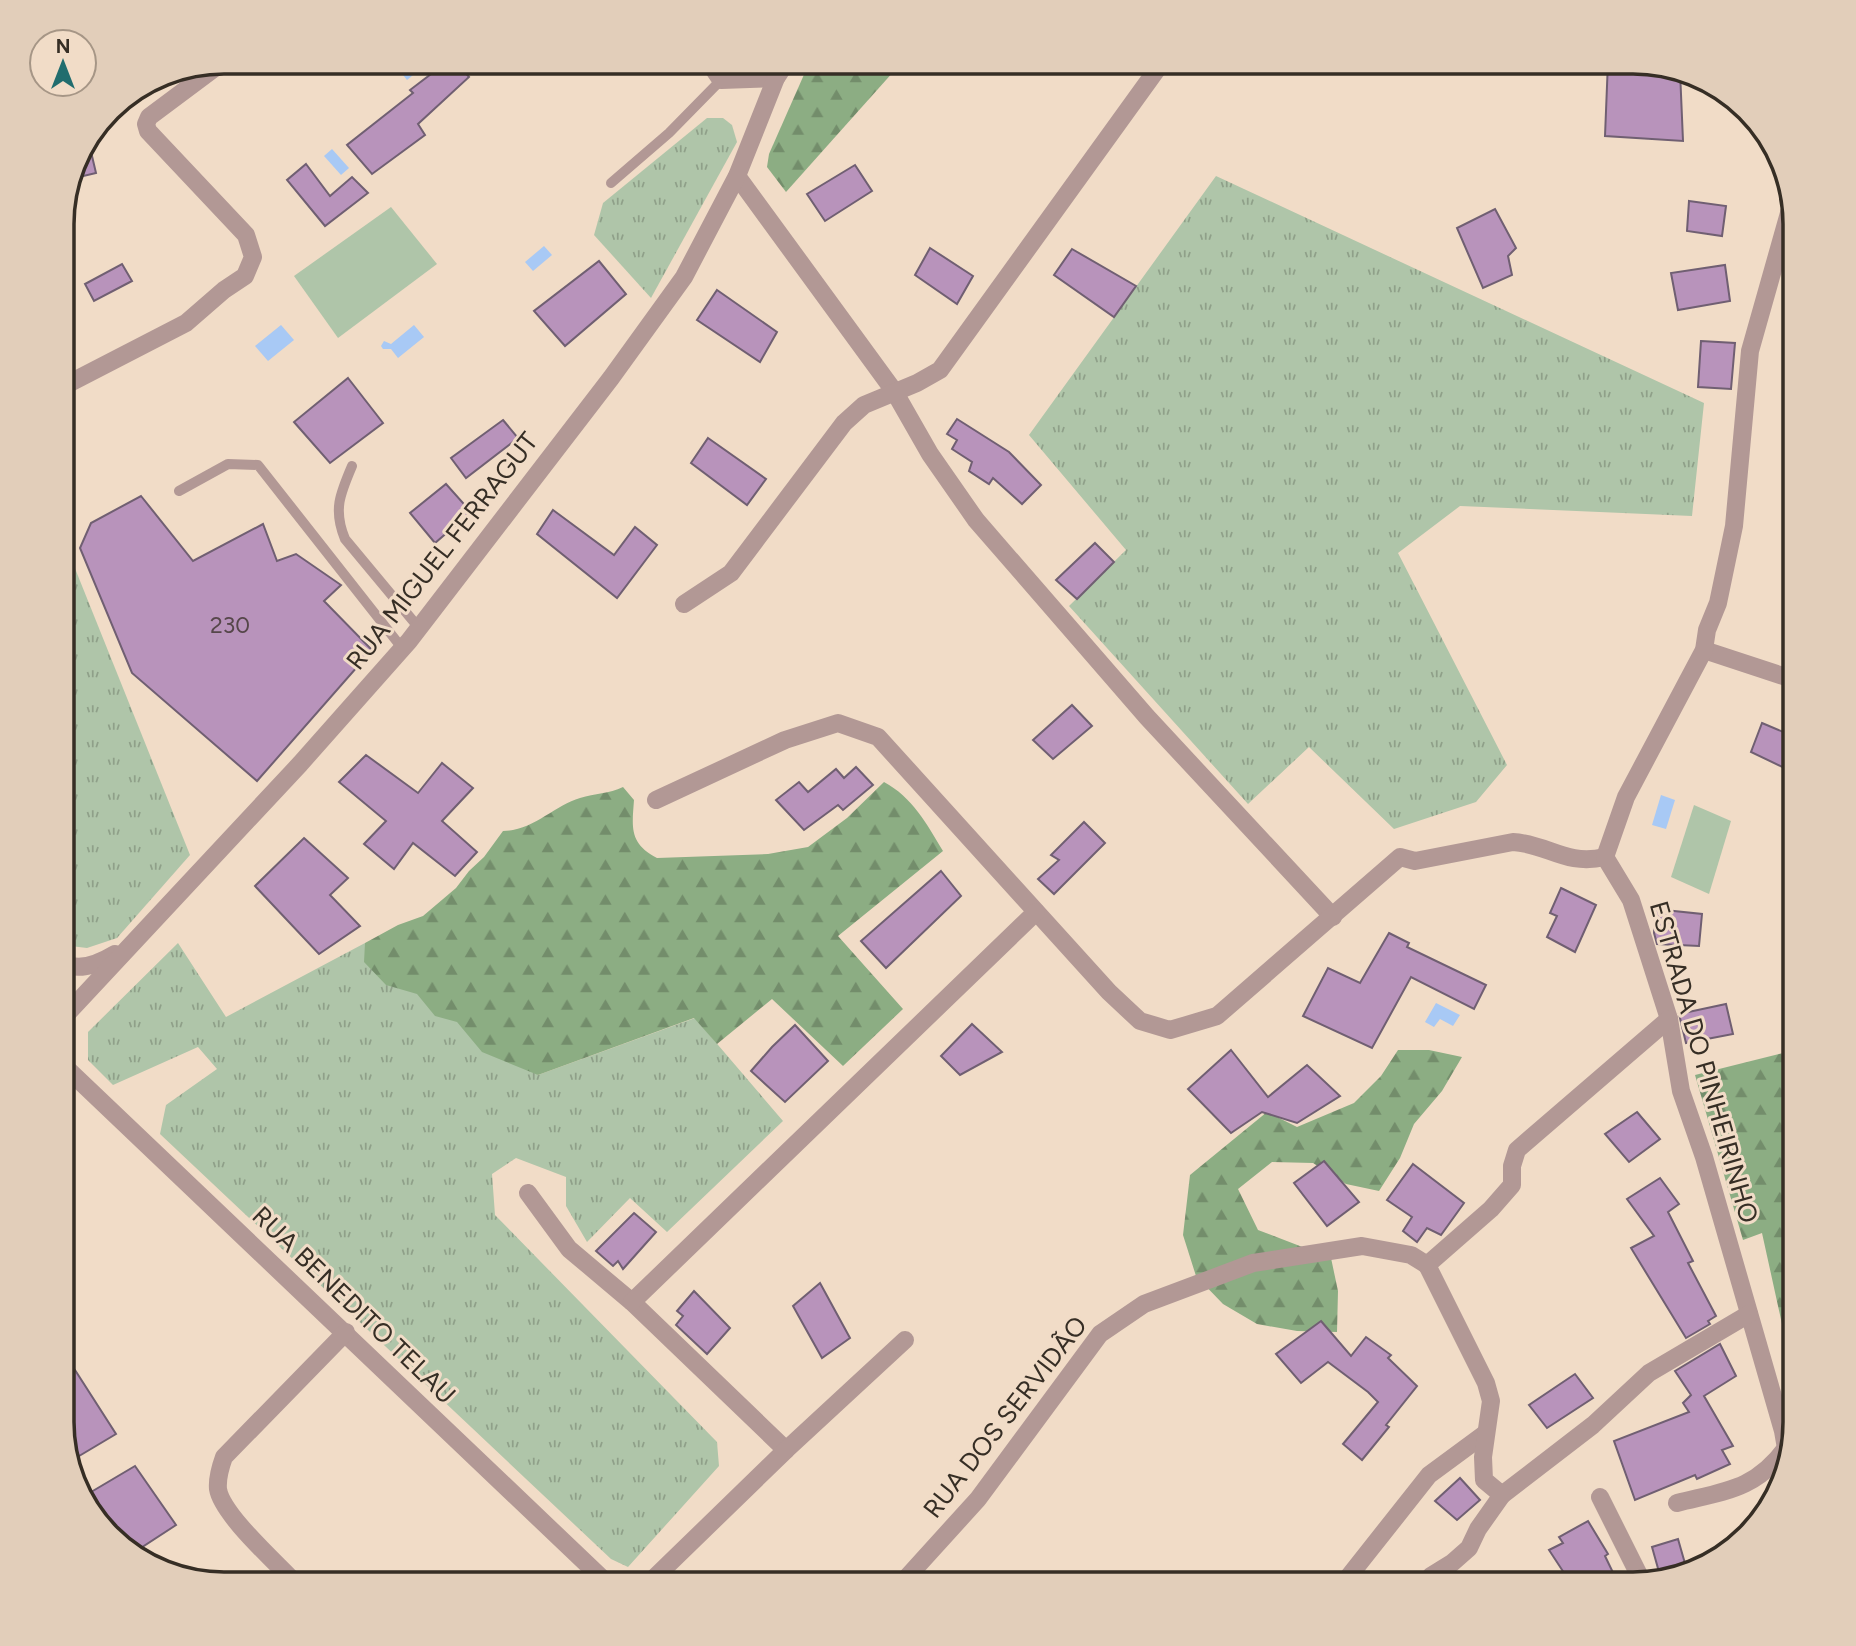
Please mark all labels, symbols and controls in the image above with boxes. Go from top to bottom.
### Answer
north arrow [28,28,98,98]
text: N [56,35,70,58]
street label: RUA MIGUEL FERRAGUT [339,425,545,676]
house number: 230 [210,611,250,639]
street label: ESTRADA DO PINHEIRINHO [1643,897,1765,1227]
street label: RUA BENEDITO TELAU [246,1200,462,1410]
street label: RUA DOS SERVIDÃO [916,1310,1094,1524]

